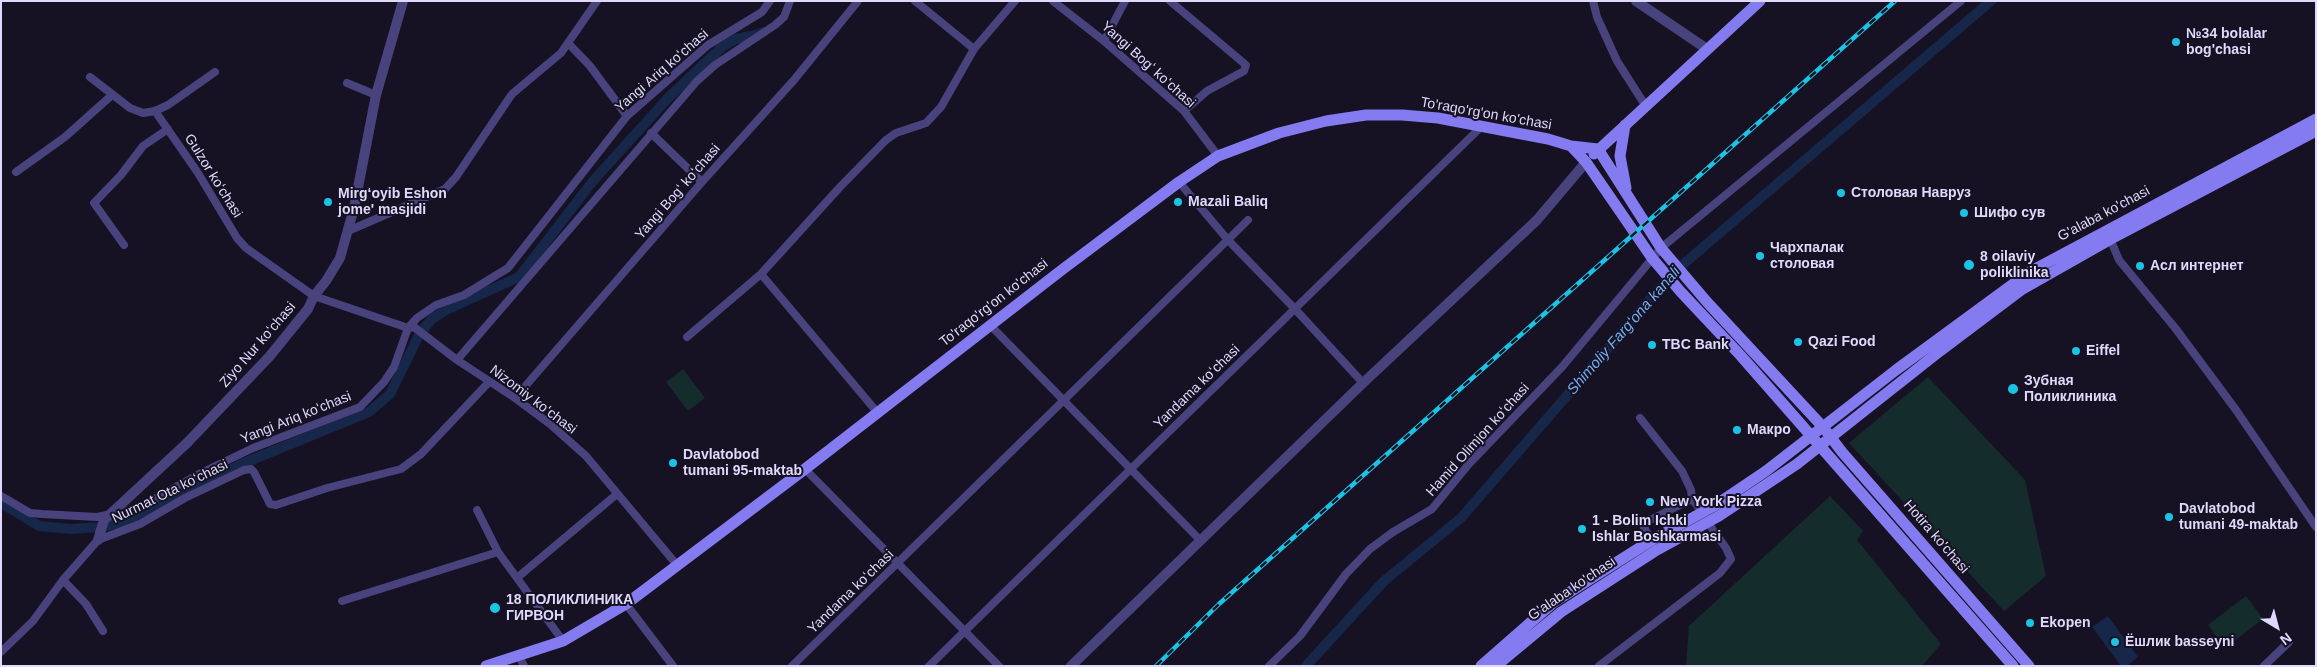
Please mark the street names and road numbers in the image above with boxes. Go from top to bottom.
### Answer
street label: Yangi Bogʻ koʻchasi [1097,18,1199,112]
street label: Yangi Ariq koʻchasi [612,26,712,116]
street label: To'raqo'rg'on ko'chasi [1419,94,1553,134]
street label: Gulzor koʻchasi [181,131,245,221]
street label: Yangi Bogʻ koʻchasi [632,141,724,243]
street label: G'alaba ko'chasi [2055,183,2153,245]
street label: To'raqo'rg'on ko'chasi [936,255,1052,351]
street label: Ziyo Nur koʻchasi [216,299,300,391]
street label: Yandama koʻchasi [1150,342,1244,432]
street label: Nizomiy koʻchasi [486,362,580,438]
street label: Hamid Olimjon koʻchasi [1423,380,1533,500]
street label: Yangi Ariq koʻchasi [238,388,354,448]
street label: Nurmat Ota koʻchasi [109,457,231,527]
street label: Hotira ko'chasi [1900,497,1972,577]
street label: Yandama koʻchasi [804,547,898,637]
street label: G'alaba ko'chasi [1525,554,1619,624]

